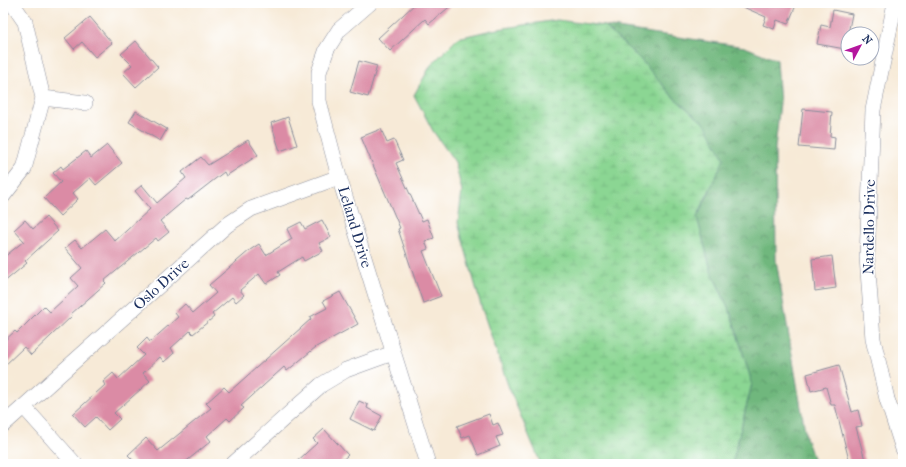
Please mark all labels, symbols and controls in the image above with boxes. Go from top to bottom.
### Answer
north arrow [840,26,880,66]
text: N [860,32,875,48]
street label: Nardello Drive [859,179,879,275]
street label: Leland Drive [334,184,376,270]
street label: Oslo Drive [129,254,193,314]

